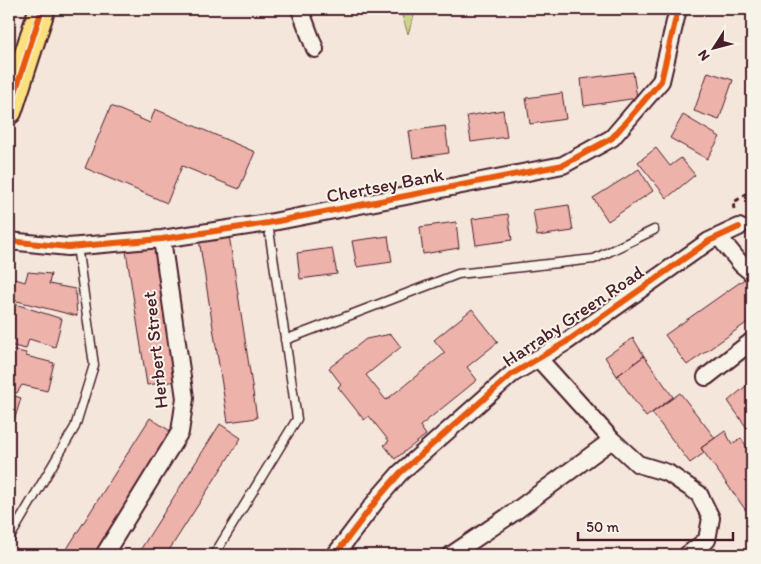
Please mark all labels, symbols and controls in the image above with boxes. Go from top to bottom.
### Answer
north arrow [688,22,738,72]
text: N [694,47,714,64]
street label: Chertsey Bank [324,162,446,208]
street label: Harraby Green Road [498,260,648,372]
street label: Herbert Street [137,290,173,410]
scale bar [578,509,734,541]
text: 50 m [586,518,619,536]

